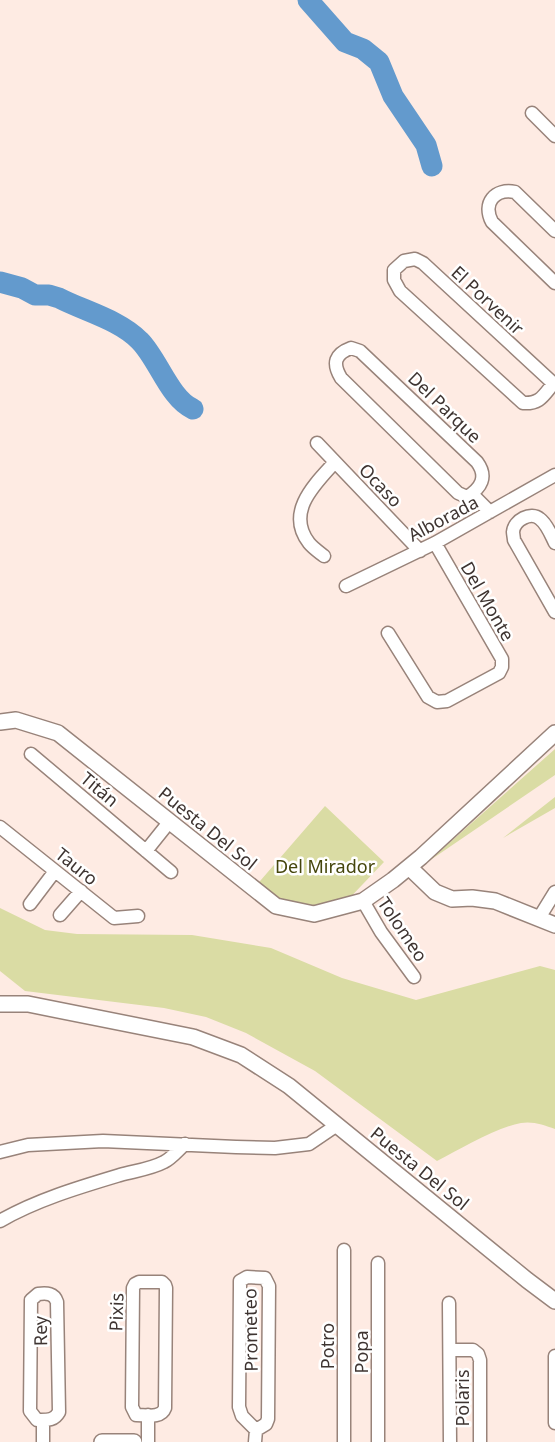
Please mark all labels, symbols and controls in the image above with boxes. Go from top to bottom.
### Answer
street label: El Porvenir [447,260,530,340]
street label: Del Parque [403,366,487,448]
street label: Ocaso [354,458,408,512]
street label: Alborada [404,489,482,547]
street label: Del Monte [456,557,520,645]
street label: Titán [76,766,124,812]
street label: Puesta Del Sol [154,781,262,875]
street label: Tauro [51,842,103,890]
park label: Del Mirador [275,854,376,878]
street label: Tolomeo [373,892,433,966]
street label: Puesta Del Sol [366,1121,474,1215]
street label: Prometeo [237,1288,263,1372]
street label: Pixis [103,1292,129,1332]
street label: Rey [28,1315,52,1346]
street label: Potro [315,1323,339,1369]
street label: Popa [349,1331,373,1373]
street label: Polaris [450,1369,474,1427]

